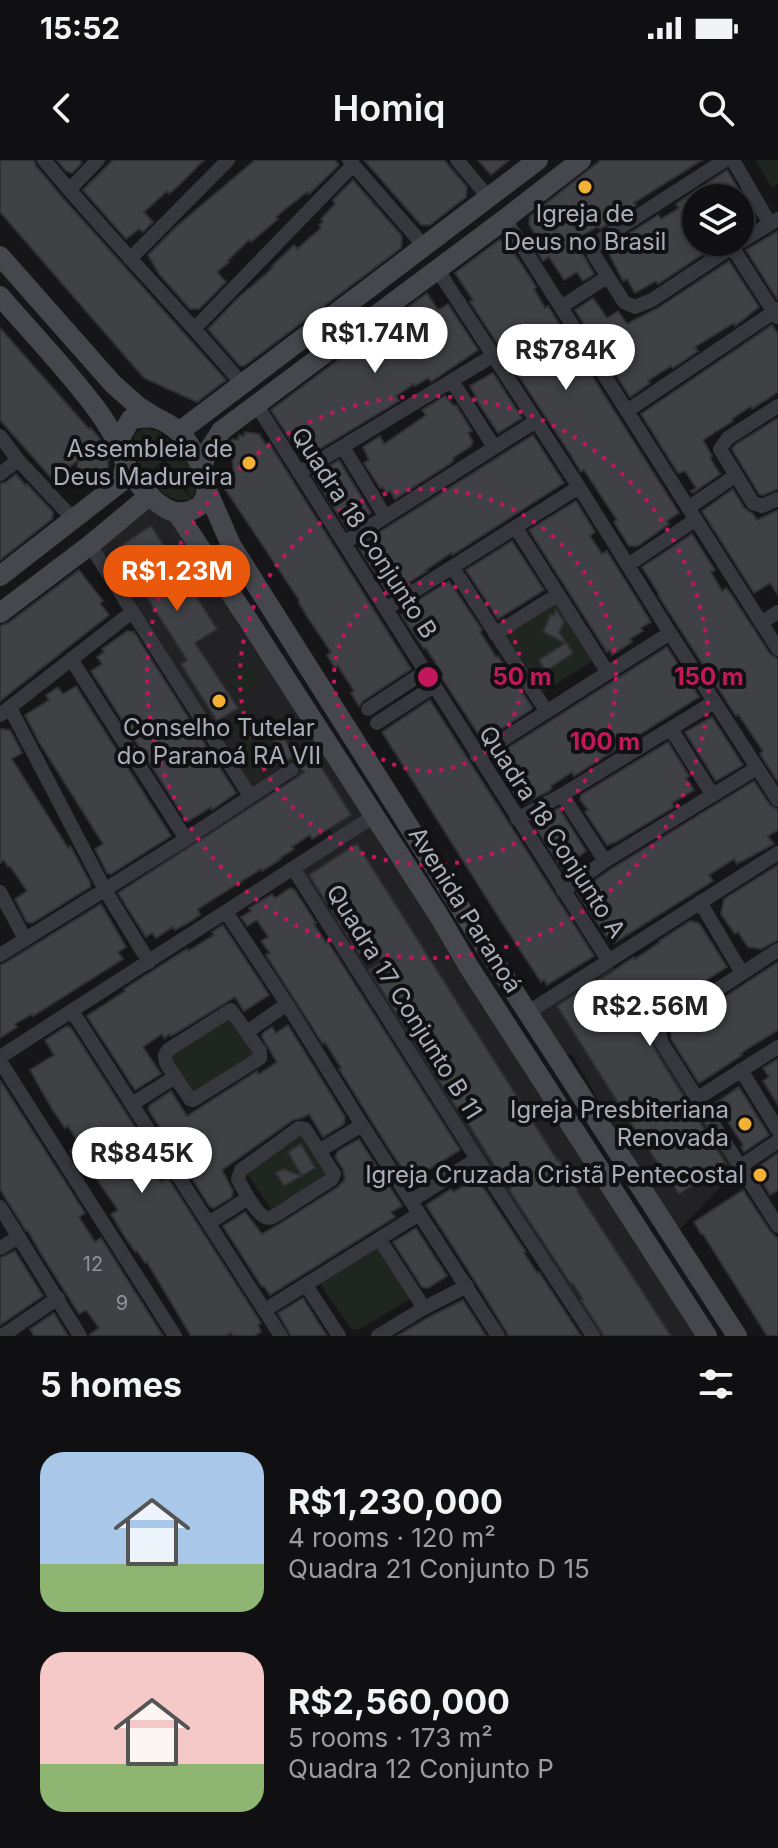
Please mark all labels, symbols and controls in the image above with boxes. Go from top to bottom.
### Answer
text: 15:52 [40,10,120,46]
icon: back [40,86,84,130]
text: Homiq [332,86,446,130]
icon: search [694,86,738,130]
marker: Igreja de Deus no Brasil [576,178,594,196]
map controls [682,184,754,256]
button: layers [682,184,754,256]
place label: Igreja de Deus no Brasil [504,199,666,256]
pin: R$1.74M [301,307,449,375]
text: R$1.74M [321,317,429,348]
pin: R$784K [501,324,631,392]
text: R$784K [515,334,617,365]
street label: Quadra 18 Conjunto B [285,422,444,644]
place label: Assembleia de Deus Madureira [53,434,233,491]
marker: Assembleia de Deus Madureira [240,454,258,472]
pin: R$1.23M [103,545,251,613]
text: R$1.23M [121,555,233,586]
text: 50 m [492,662,552,691]
text: 150 m [674,662,744,691]
centre of rings [414,663,442,691]
marker: Conselho Tutelar do Paranoá RA VII [210,692,228,710]
place label: Conselho Tutelar do Paranoá RA VII [117,713,321,770]
street label: Quadra 18 Conjunto A [473,720,632,943]
text: 100 m [570,727,640,756]
street label: Avenida Paranoá [403,821,528,998]
street label: Quadra 17 Conjunto B 11 [320,879,489,1124]
pin: R$2.56M [576,980,724,1048]
text: R$2.56M [592,990,708,1021]
place label: Igreja Presbiteriana Renovada [510,1095,729,1152]
marker: Igreja Presbiteriana Renovada [736,1115,754,1133]
pin: R$845K [77,1127,207,1195]
text: R$845K [90,1137,194,1168]
place label: Igreja Cruzada Cristã Pentecostal [365,1160,744,1189]
marker: Igreja Cruzada Cristã Pentecostal [751,1166,769,1184]
house number: 12 [83,1252,103,1276]
house number: 9 [116,1291,128,1315]
icon: filters [694,1362,738,1406]
text: 5 homes [40,1364,182,1405]
text: R$1,230,000 [288,1481,503,1522]
icon: home [104,1484,200,1580]
text: 4 rooms · 120 m² [288,1522,496,1553]
text: Quadra 21 Conjunto D 15 [288,1553,590,1584]
text: R$2,560,000 [288,1681,510,1722]
icon: home [104,1684,200,1780]
text: 5 rooms · 173 m² [288,1722,493,1753]
text: Quadra 12 Conjunto P [288,1753,554,1784]

